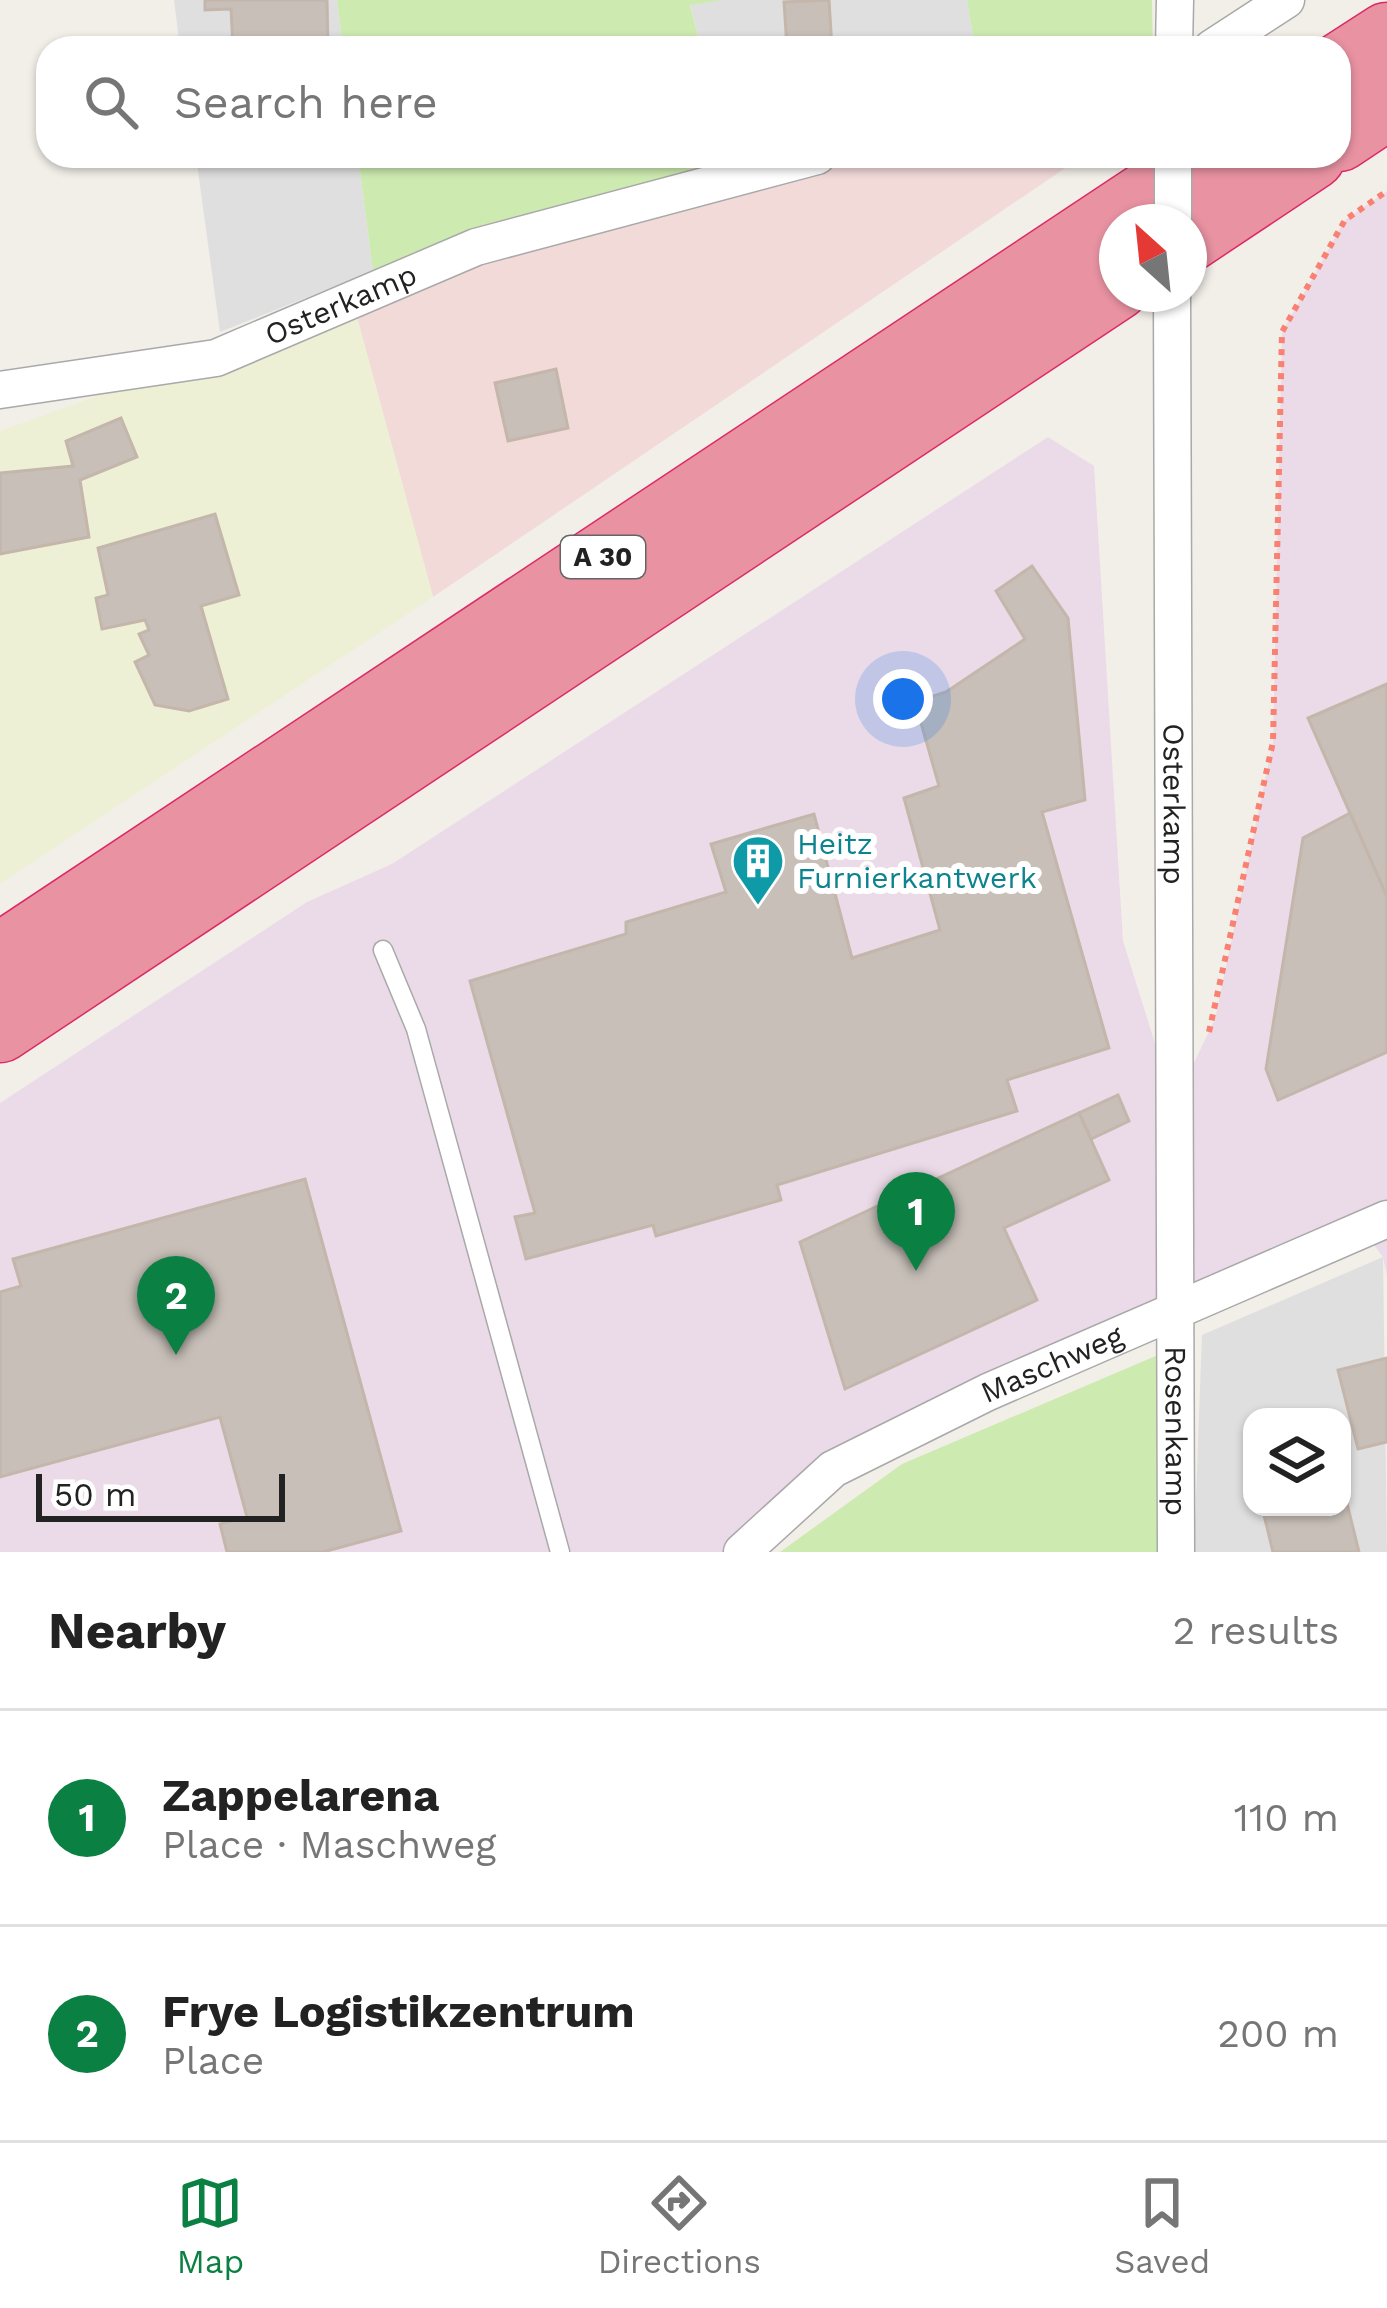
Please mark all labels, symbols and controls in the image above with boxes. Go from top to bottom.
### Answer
search box [36,36,1351,168]
icon: search [78,69,144,135]
text: Search here [174,76,438,129]
north arrow [1099,204,1207,312]
street label: Osterkamp [259,256,422,352]
road number: A 30 [561,536,645,578]
your location [873,669,933,729]
street label: Osterkamp [1156,723,1192,885]
place label: Heitz Furnierkantwerk [797,826,1037,895]
building icon: Heitz Furnierkantwerk [730,833,786,907]
pin: 1 [877,1172,955,1271]
pin: 2 [137,1256,215,1355]
street label: Maschweg [975,1318,1128,1410]
street label: Rosenkamp [1158,1346,1194,1516]
map controls [1243,1408,1351,1516]
button: layers [1243,1408,1351,1516]
scale bar [36,1468,285,1521]
text: 50 m [54,1475,136,1514]
text: Nearby [48,1601,226,1660]
text: 2 results [1173,1608,1339,1653]
text: Zappelarena [162,1769,439,1822]
text: 1 [79,1795,95,1840]
text: 110 m [1234,1795,1339,1840]
text: Place · Maschweg [162,1822,496,1867]
text: Frye Logistikzentrum [162,1985,635,2038]
text: 2 [75,2011,99,2056]
text: 200 m [1217,2011,1339,2056]
text: Place [162,2038,264,2083]
tab: Map [177,2170,244,2281]
tab: Directions [598,2170,761,2281]
tab: Saved [1114,2170,1210,2281]

